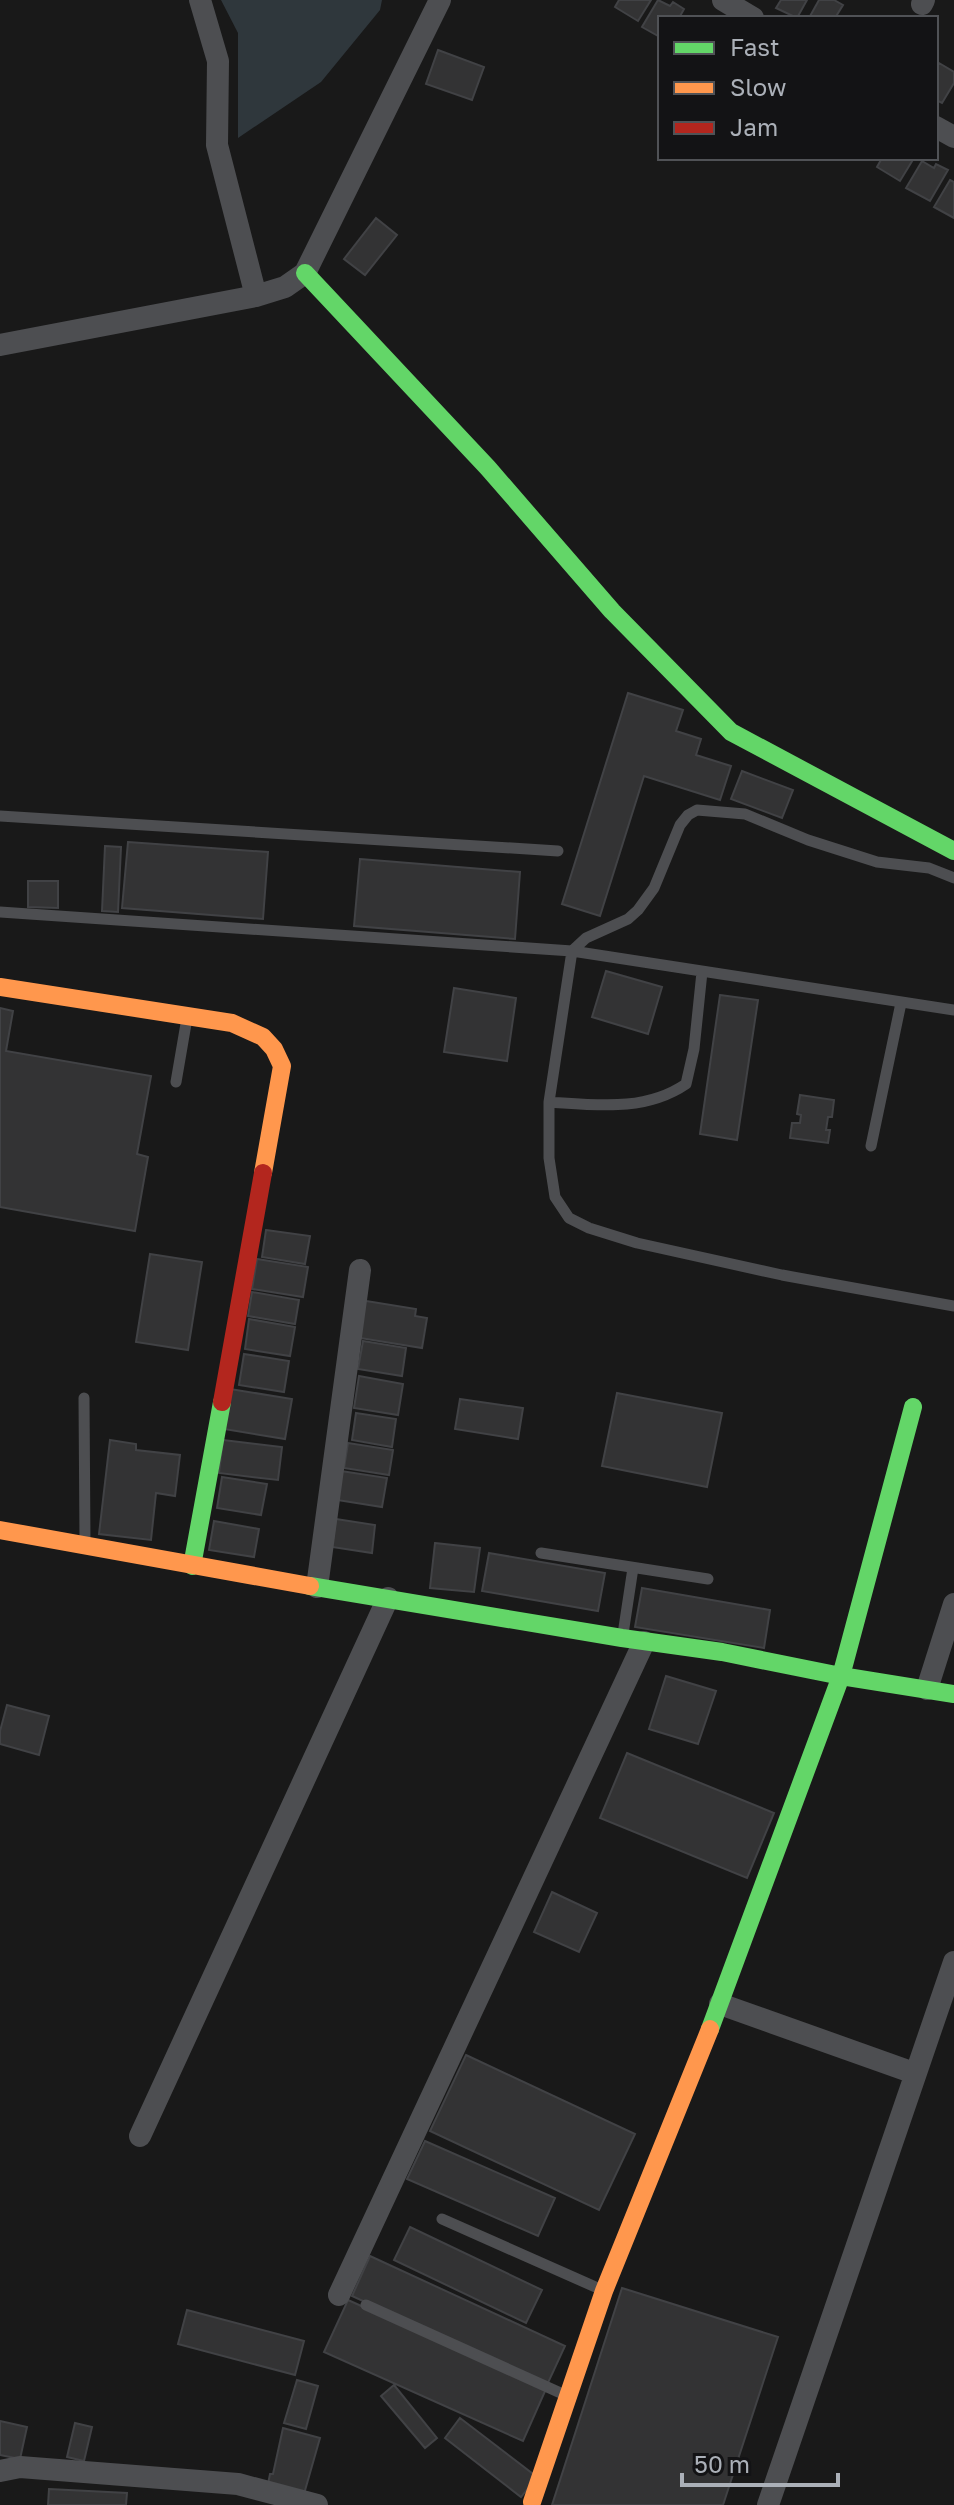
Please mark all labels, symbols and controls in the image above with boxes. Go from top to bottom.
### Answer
legend [658,16,938,160]
text: Fast [730,32,780,61]
text: Slow [730,72,786,101]
text: Jam [730,112,778,141]
scale bar [682,2437,838,2487]
text: 50 m [694,2449,750,2478]

